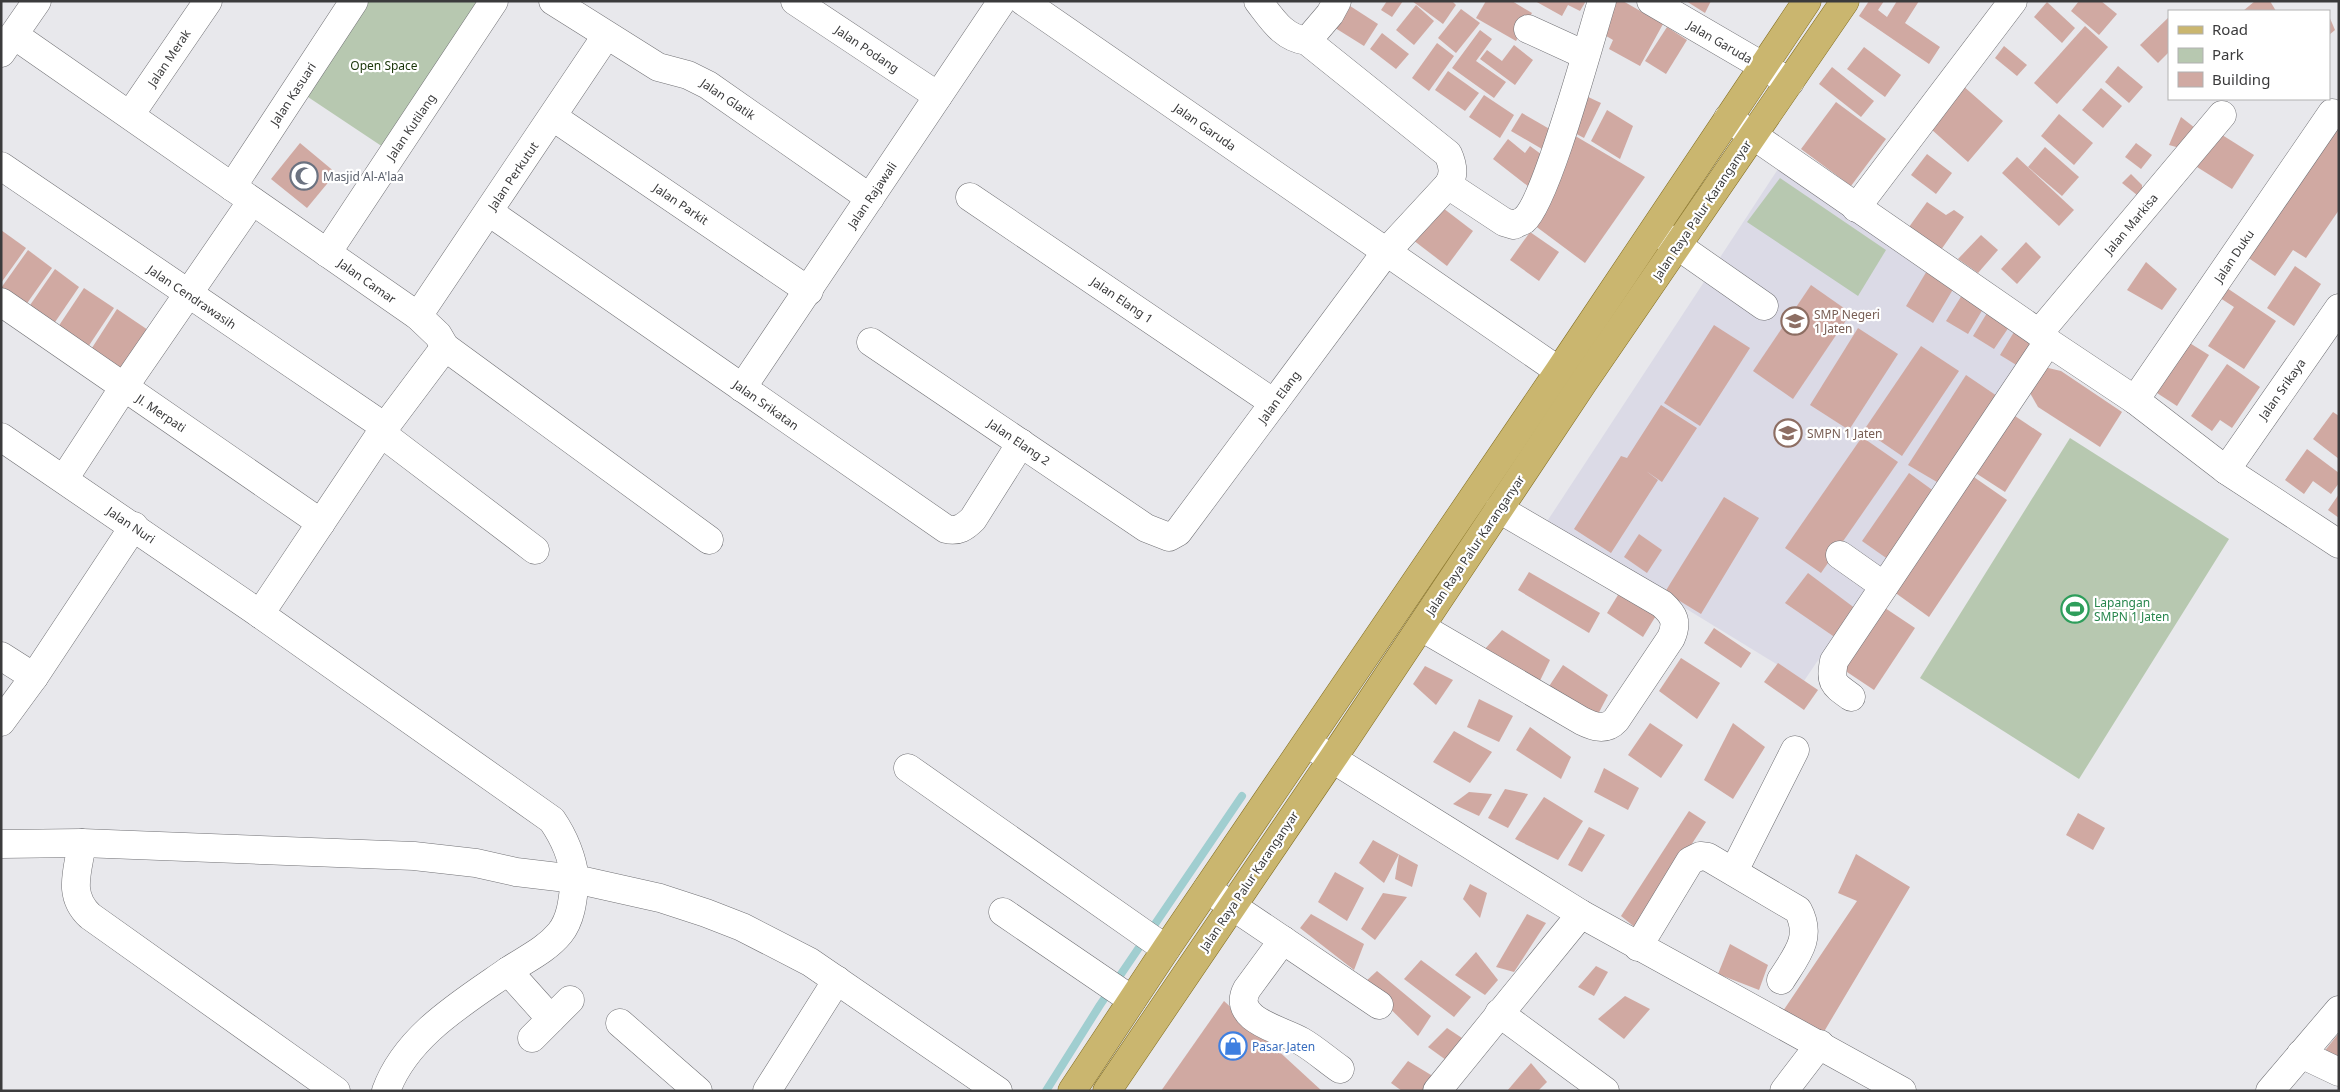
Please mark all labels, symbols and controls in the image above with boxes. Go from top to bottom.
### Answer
legend [2168,10,2330,100]
street label: Jalan Garuda [1684,16,1756,67]
text: Road [2212,19,2248,39]
street label: Jalan Podang [831,21,902,77]
street label: Jalan Merak [143,25,195,91]
text: Park [2212,44,2244,64]
park label: Open Space [350,57,418,74]
street label: Jalan Kasuari [266,59,320,130]
text: Building [2212,69,2270,89]
street label: Jalan Glatik [696,74,759,124]
street label: Jalan Kutilang [382,90,440,165]
street label: Jalan Garuda [1170,99,1239,155]
street label: Jalan Raya Palur Karanganyar [1648,137,1755,284]
street label: Jalan Perkutut [483,138,543,214]
street label: Jalan Rajawali [843,158,901,232]
mosque icon: Masjid Al-A'laa [289,161,319,191]
place label: Masjid Al-A'laa [323,168,404,185]
street label: Jalan Parkit [649,179,712,229]
street label: Jalan Markisa [2100,190,2162,259]
street label: Jalan Duku [2210,226,2258,287]
street label: Jalan Camar [334,254,400,307]
street label: Jalan Cendrawasih [144,260,240,333]
street label: Jalan Elang 1 [1087,272,1156,327]
school or university icon: SMP Negeri 1 Jaten [1780,306,1810,336]
place label: SMP Negeri 1 Jaten [1814,306,1880,337]
street label: Jalan Srikaya [2254,355,2309,424]
street label: Jalan Elang [1253,367,1304,428]
street label: Jalan Srikatan [729,375,802,434]
street label: Jl. Merpati [132,389,189,436]
street label: Jalan Elang 2 [984,414,1054,469]
school or university icon: SMPN 1 Jaten [1773,418,1803,448]
place label: SMPN 1 Jaten [1807,425,1882,442]
street label: Jalan Raya Palur Karanganyar [1421,472,1528,619]
street label: Jalan Nuri [103,502,159,547]
sports icon: Lapangan SMPN 1 Jaten [2060,594,2090,624]
place label: Lapangan SMPN 1 Jaten [2094,594,2169,625]
street label: Jalan Raya Palur Karanganyar [1195,808,1302,955]
shop icon: Pasar Jaten [1218,1031,1248,1061]
place label: Pasar Jaten [1252,1038,1315,1055]

